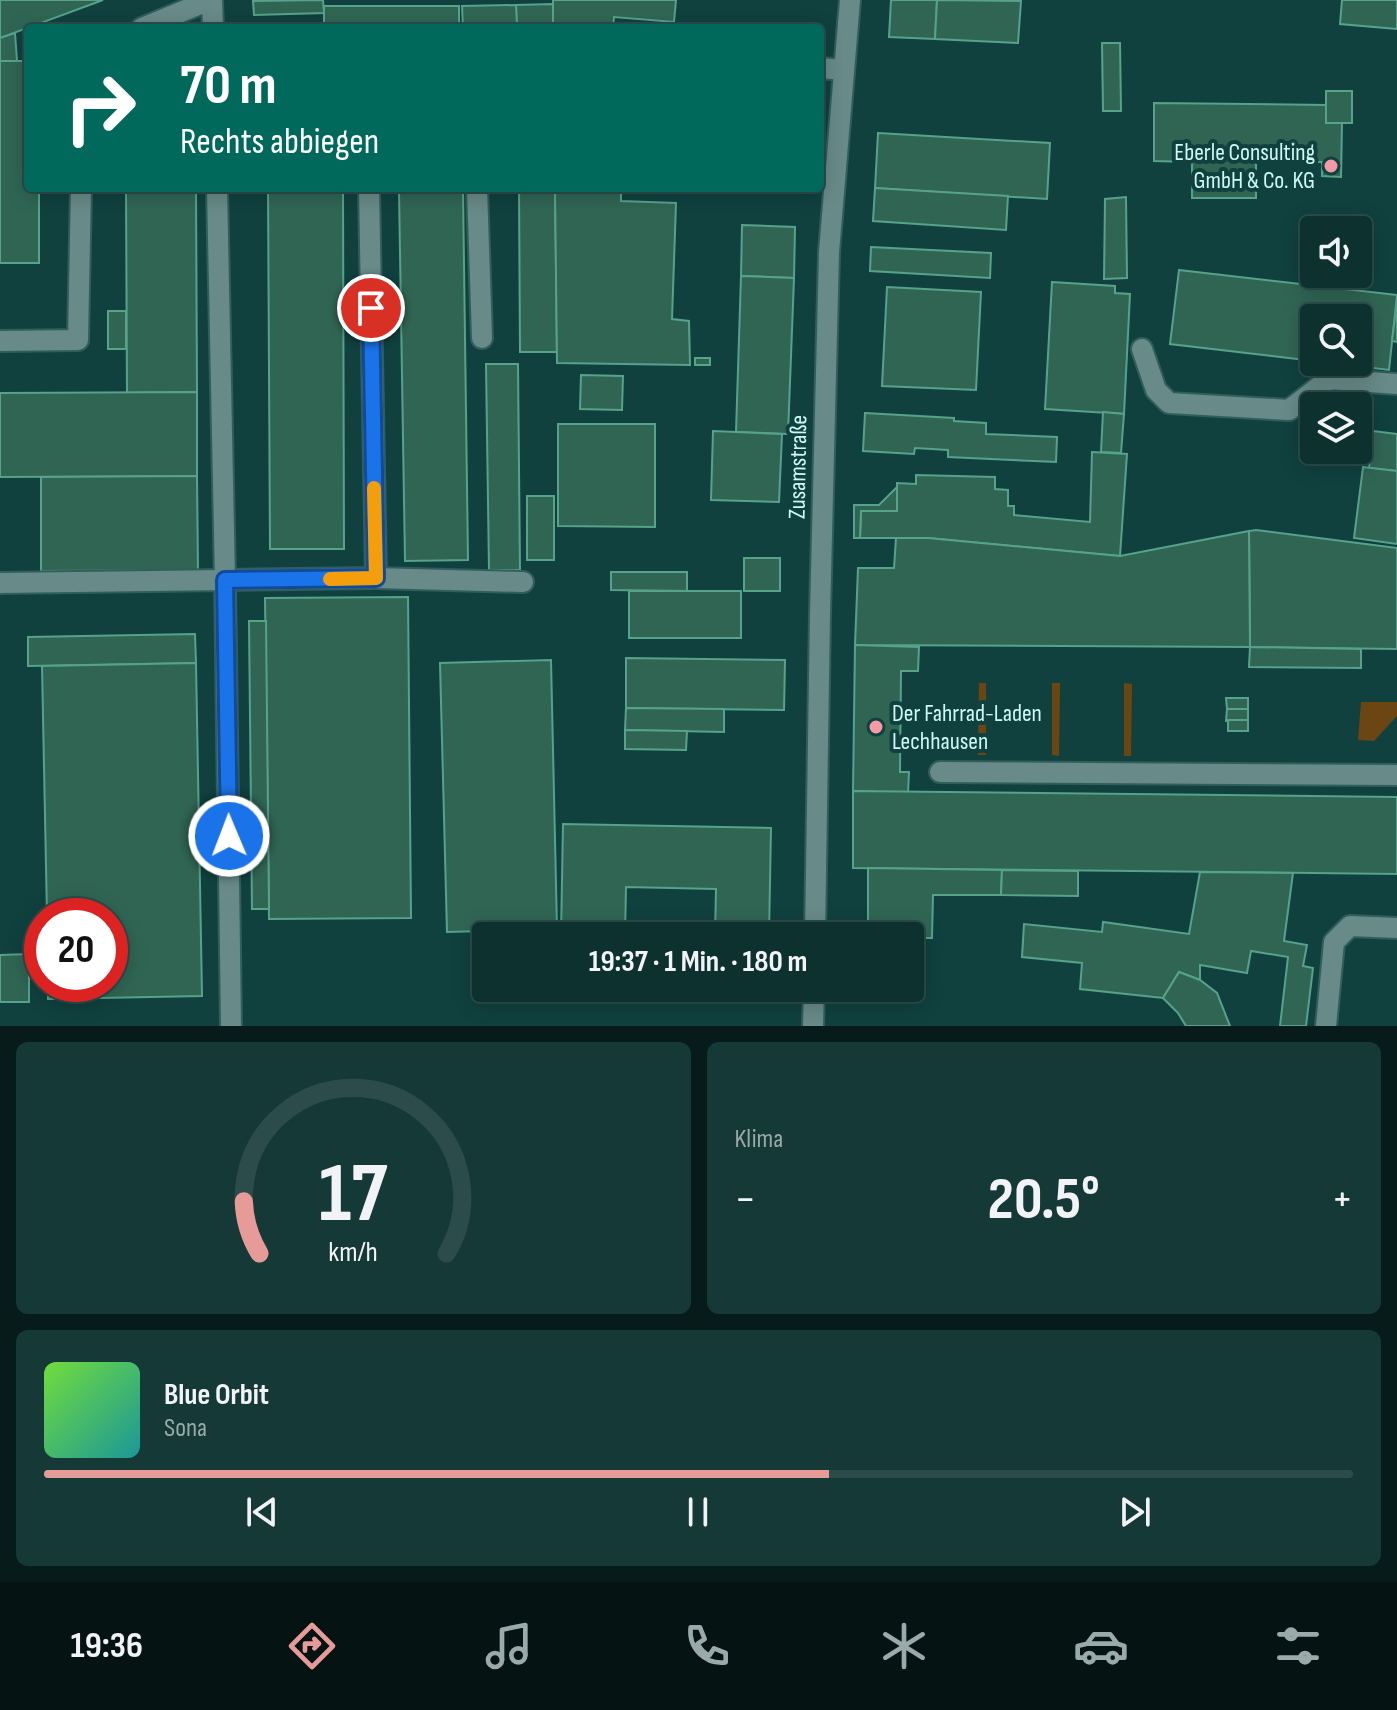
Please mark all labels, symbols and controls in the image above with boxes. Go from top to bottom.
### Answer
text: 70 m [180,53,277,120]
icon: right [48,56,152,160]
text: Rechts abbiegen [180,121,379,164]
place label: Eberle Consulting GmbH & Co. KG [1174,138,1315,195]
marker: Eberle Consulting GmbH & Co. KG [1322,157,1340,175]
map controls [1300,216,1372,464]
button: sound [1300,216,1372,288]
pin [337,274,405,342]
icon: arrive [349,286,393,330]
button: search [1300,304,1372,376]
button: layers [1300,392,1372,464]
street label: Zusamstraße [783,415,813,519]
place label: Der Fahrrad-Laden Lechhausen [892,699,1042,756]
marker: Der Fahrrad-Laden Lechhausen [867,718,885,736]
position arrow [187,794,271,878]
speed limit sign: 20 [24,898,128,1002]
text: 19:37 · 1 Min. · 180 m [589,944,807,980]
text: Klima [735,1124,783,1155]
text: 17 [319,1145,388,1245]
text: 20.5° [988,1164,1100,1236]
text: − [735,1173,756,1226]
text: + [1331,1173,1353,1226]
text: km/h [329,1235,378,1270]
text: Blue Orbit [164,1377,269,1413]
text: Sona [164,1413,207,1444]
icon: previous [240,1490,284,1534]
icon: pause [676,1490,720,1534]
icon: next [1113,1490,1157,1534]
icon: directions [284,1618,340,1674]
icon: music [481,1618,537,1674]
icon: phone [679,1618,735,1674]
icon: climate [876,1618,932,1674]
icon: car [1073,1618,1129,1674]
icon: filters [1270,1618,1326,1674]
text: 19:36 [71,1625,143,1668]

